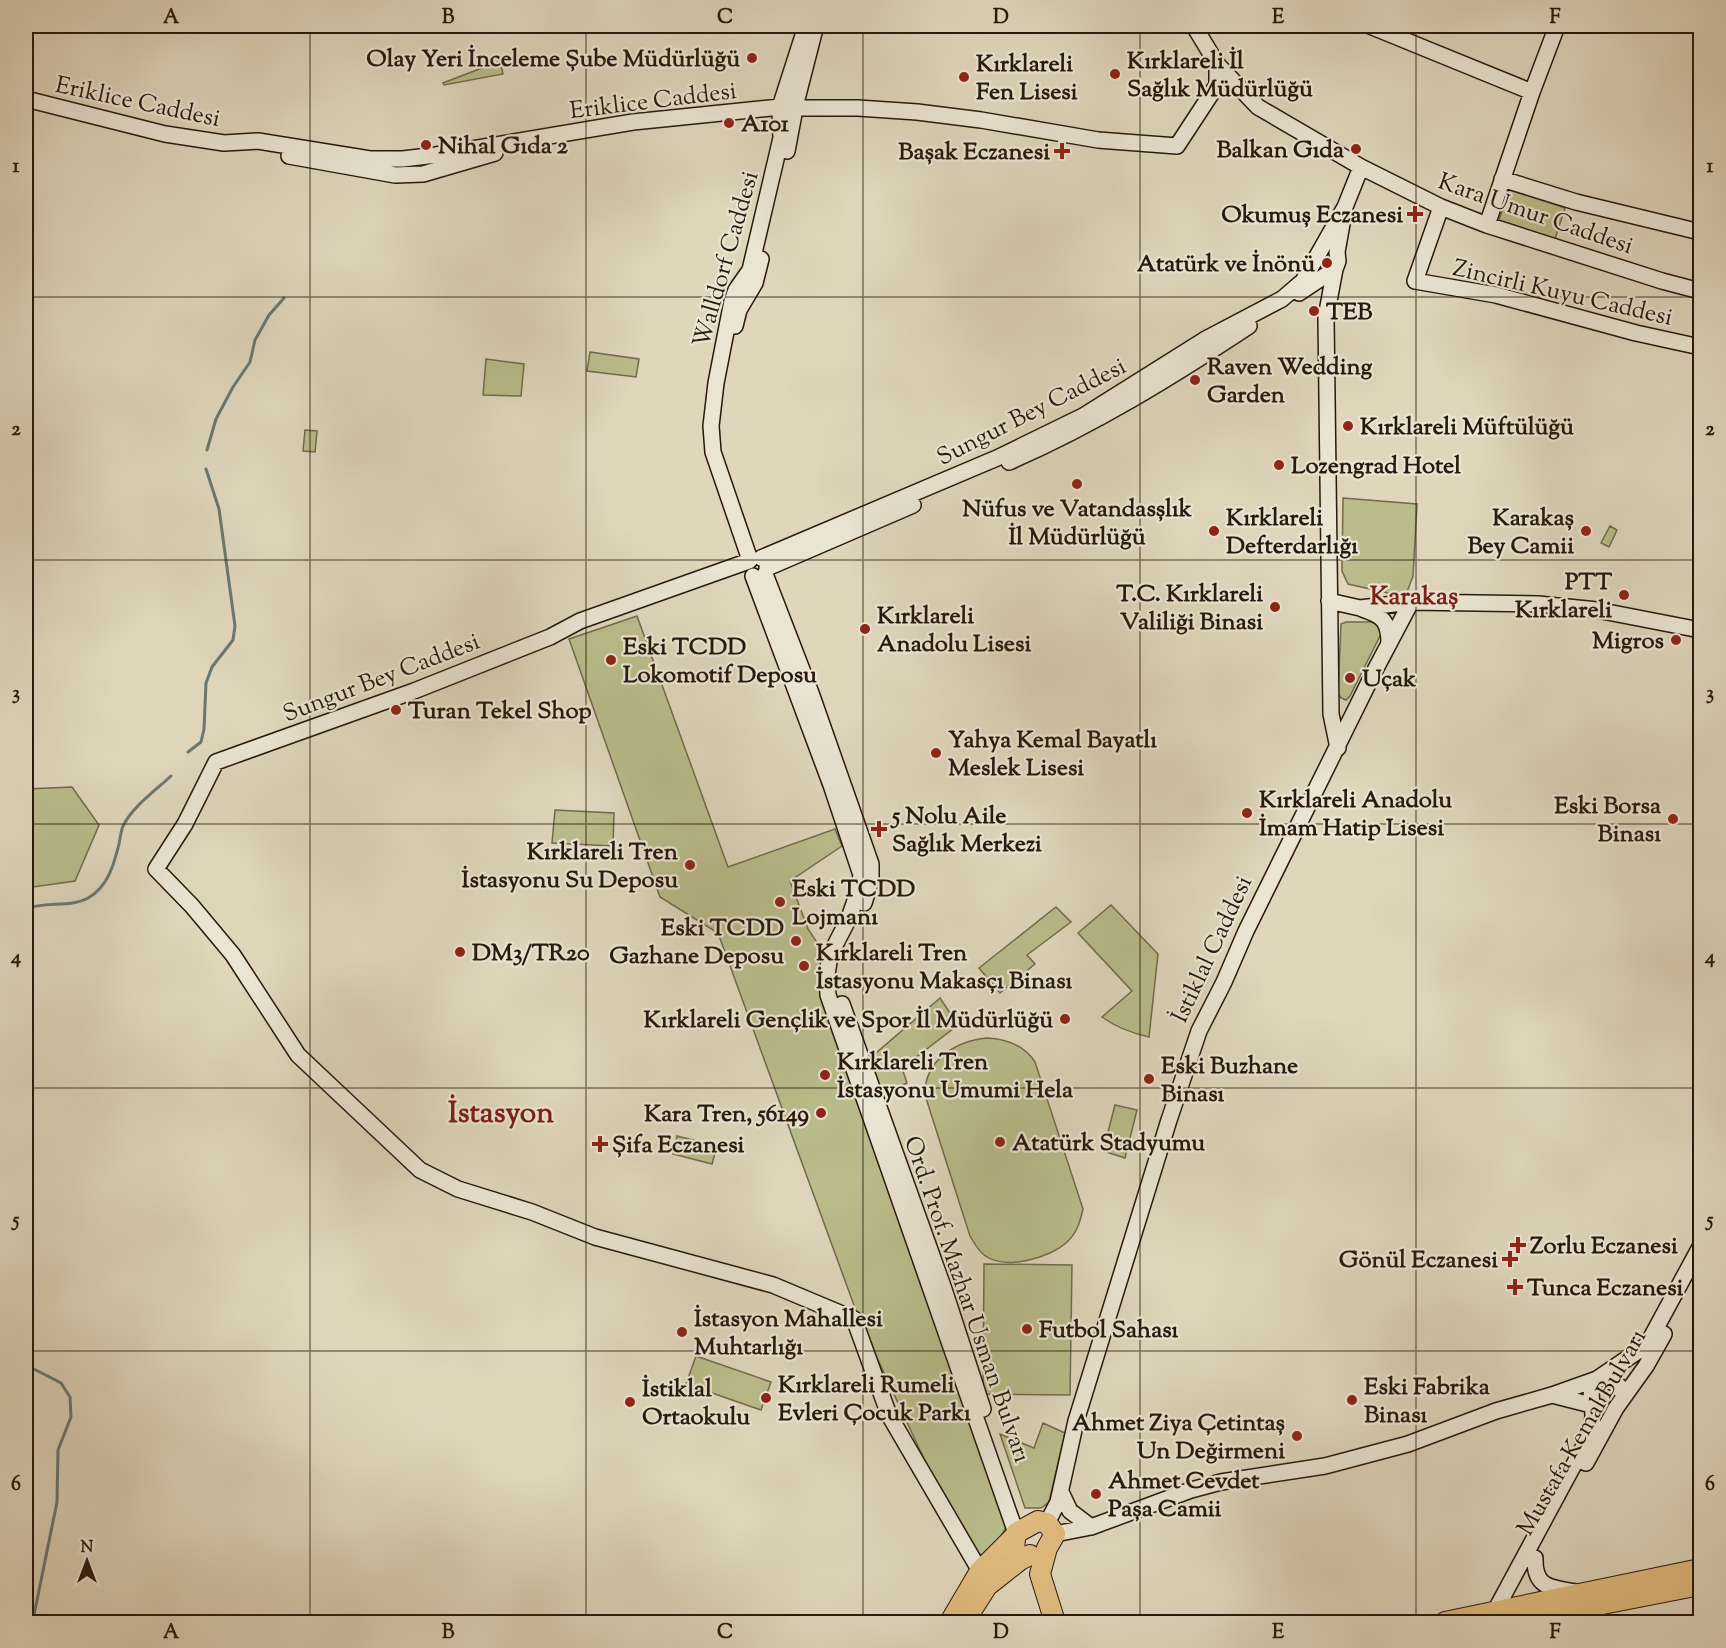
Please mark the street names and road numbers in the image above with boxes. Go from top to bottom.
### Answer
street label: Eriklice Caddesi [52,69,223,137]
street label: Eriklice Caddesi [568,75,739,129]
street label: Kara Umur Caddesi [1433,166,1638,264]
street label: Walldorf Caddesi [685,167,768,352]
street label: Zincirli Kuyu Caddesi [1449,252,1676,336]
street label: Sungur Bey Caddesi [931,350,1133,475]
street label: Sungur Bey Caddesi [278,626,485,732]
street label: İstiklal Caddesi [1164,871,1262,1029]
street label: Ord. Prof. Mazhar Usman Bulvarı [894,1132,1038,1468]
street label: Mustafa Kemal Bulvarı [1510,1323,1656,1543]

